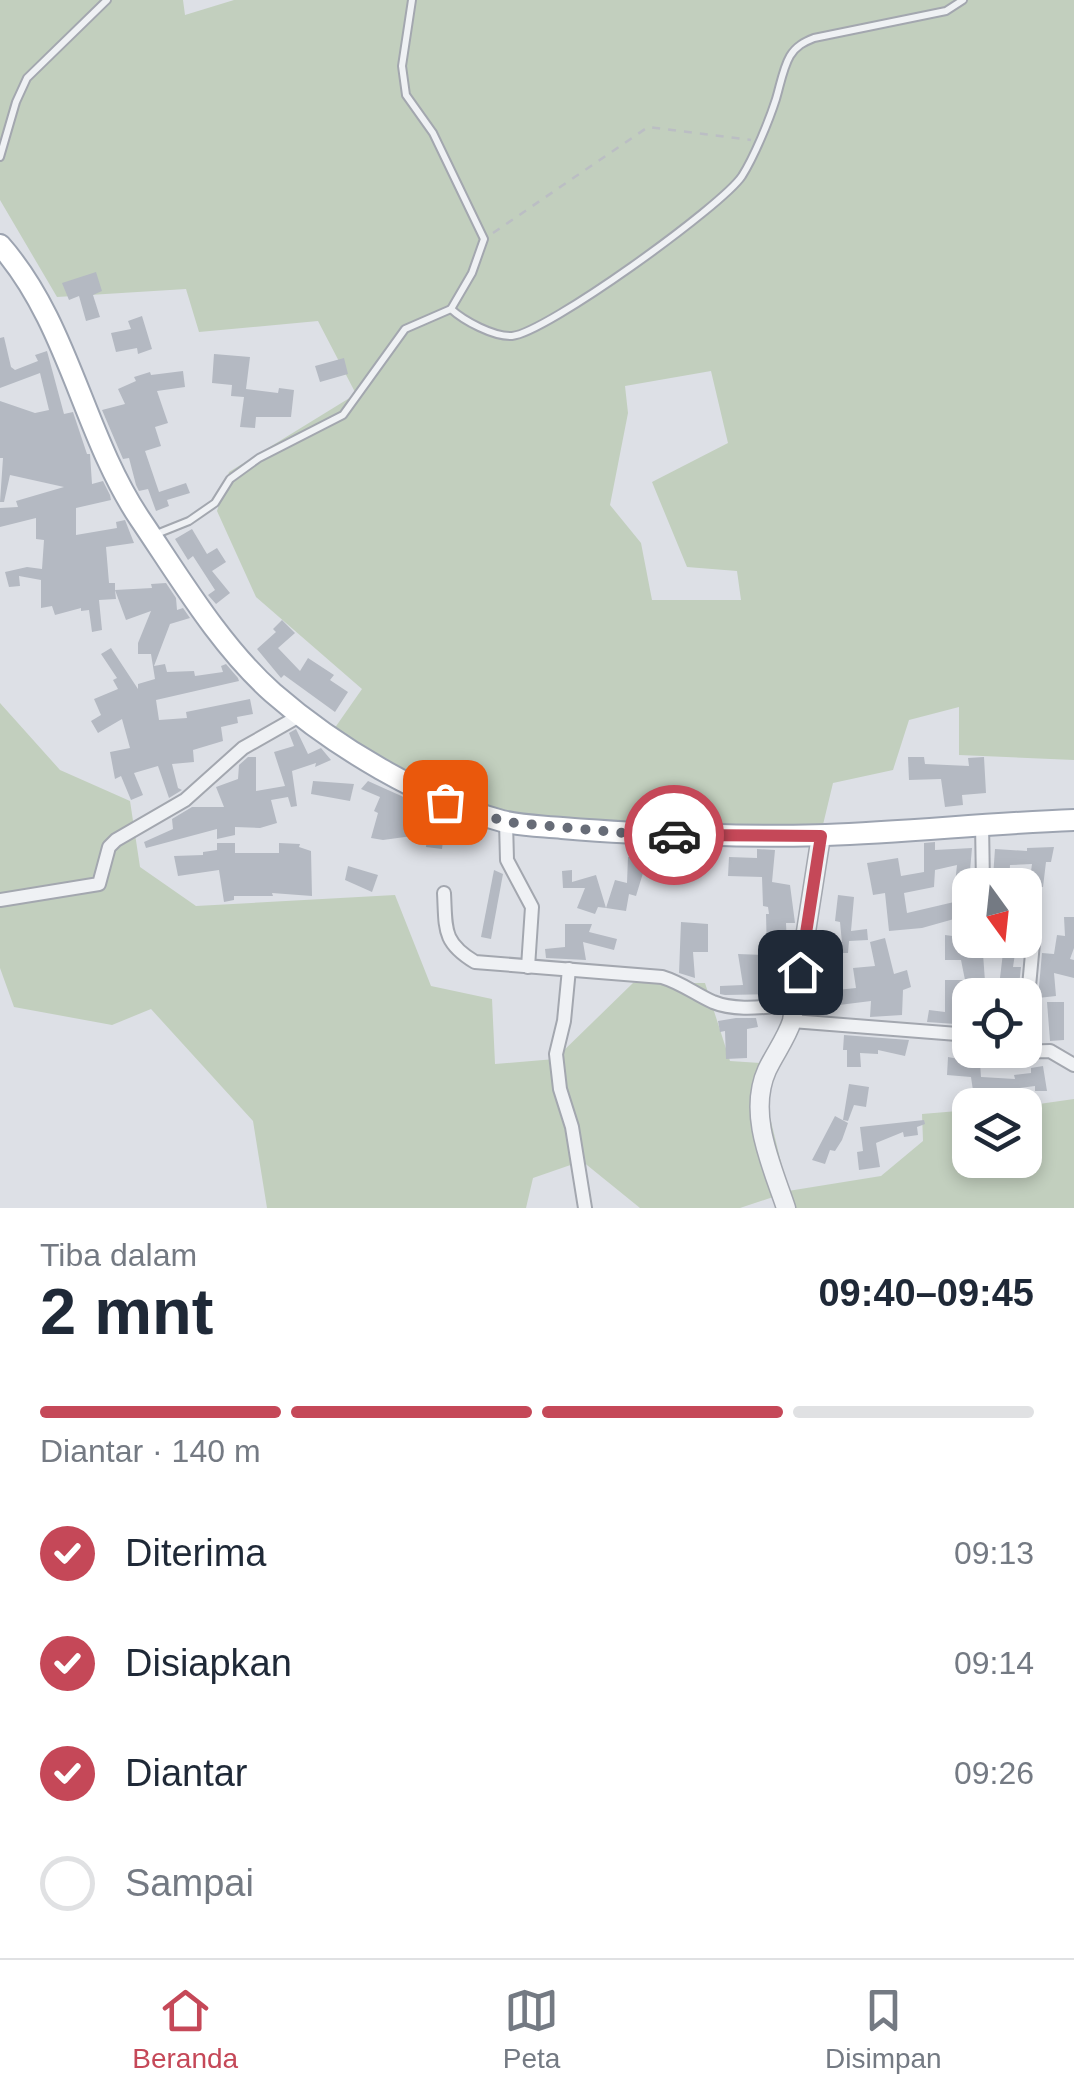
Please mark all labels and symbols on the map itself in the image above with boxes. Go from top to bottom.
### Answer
pin [403,760,488,845]
courier [624,785,724,885]
north arrow [952,868,1042,958]
pin [758,930,843,1015]

